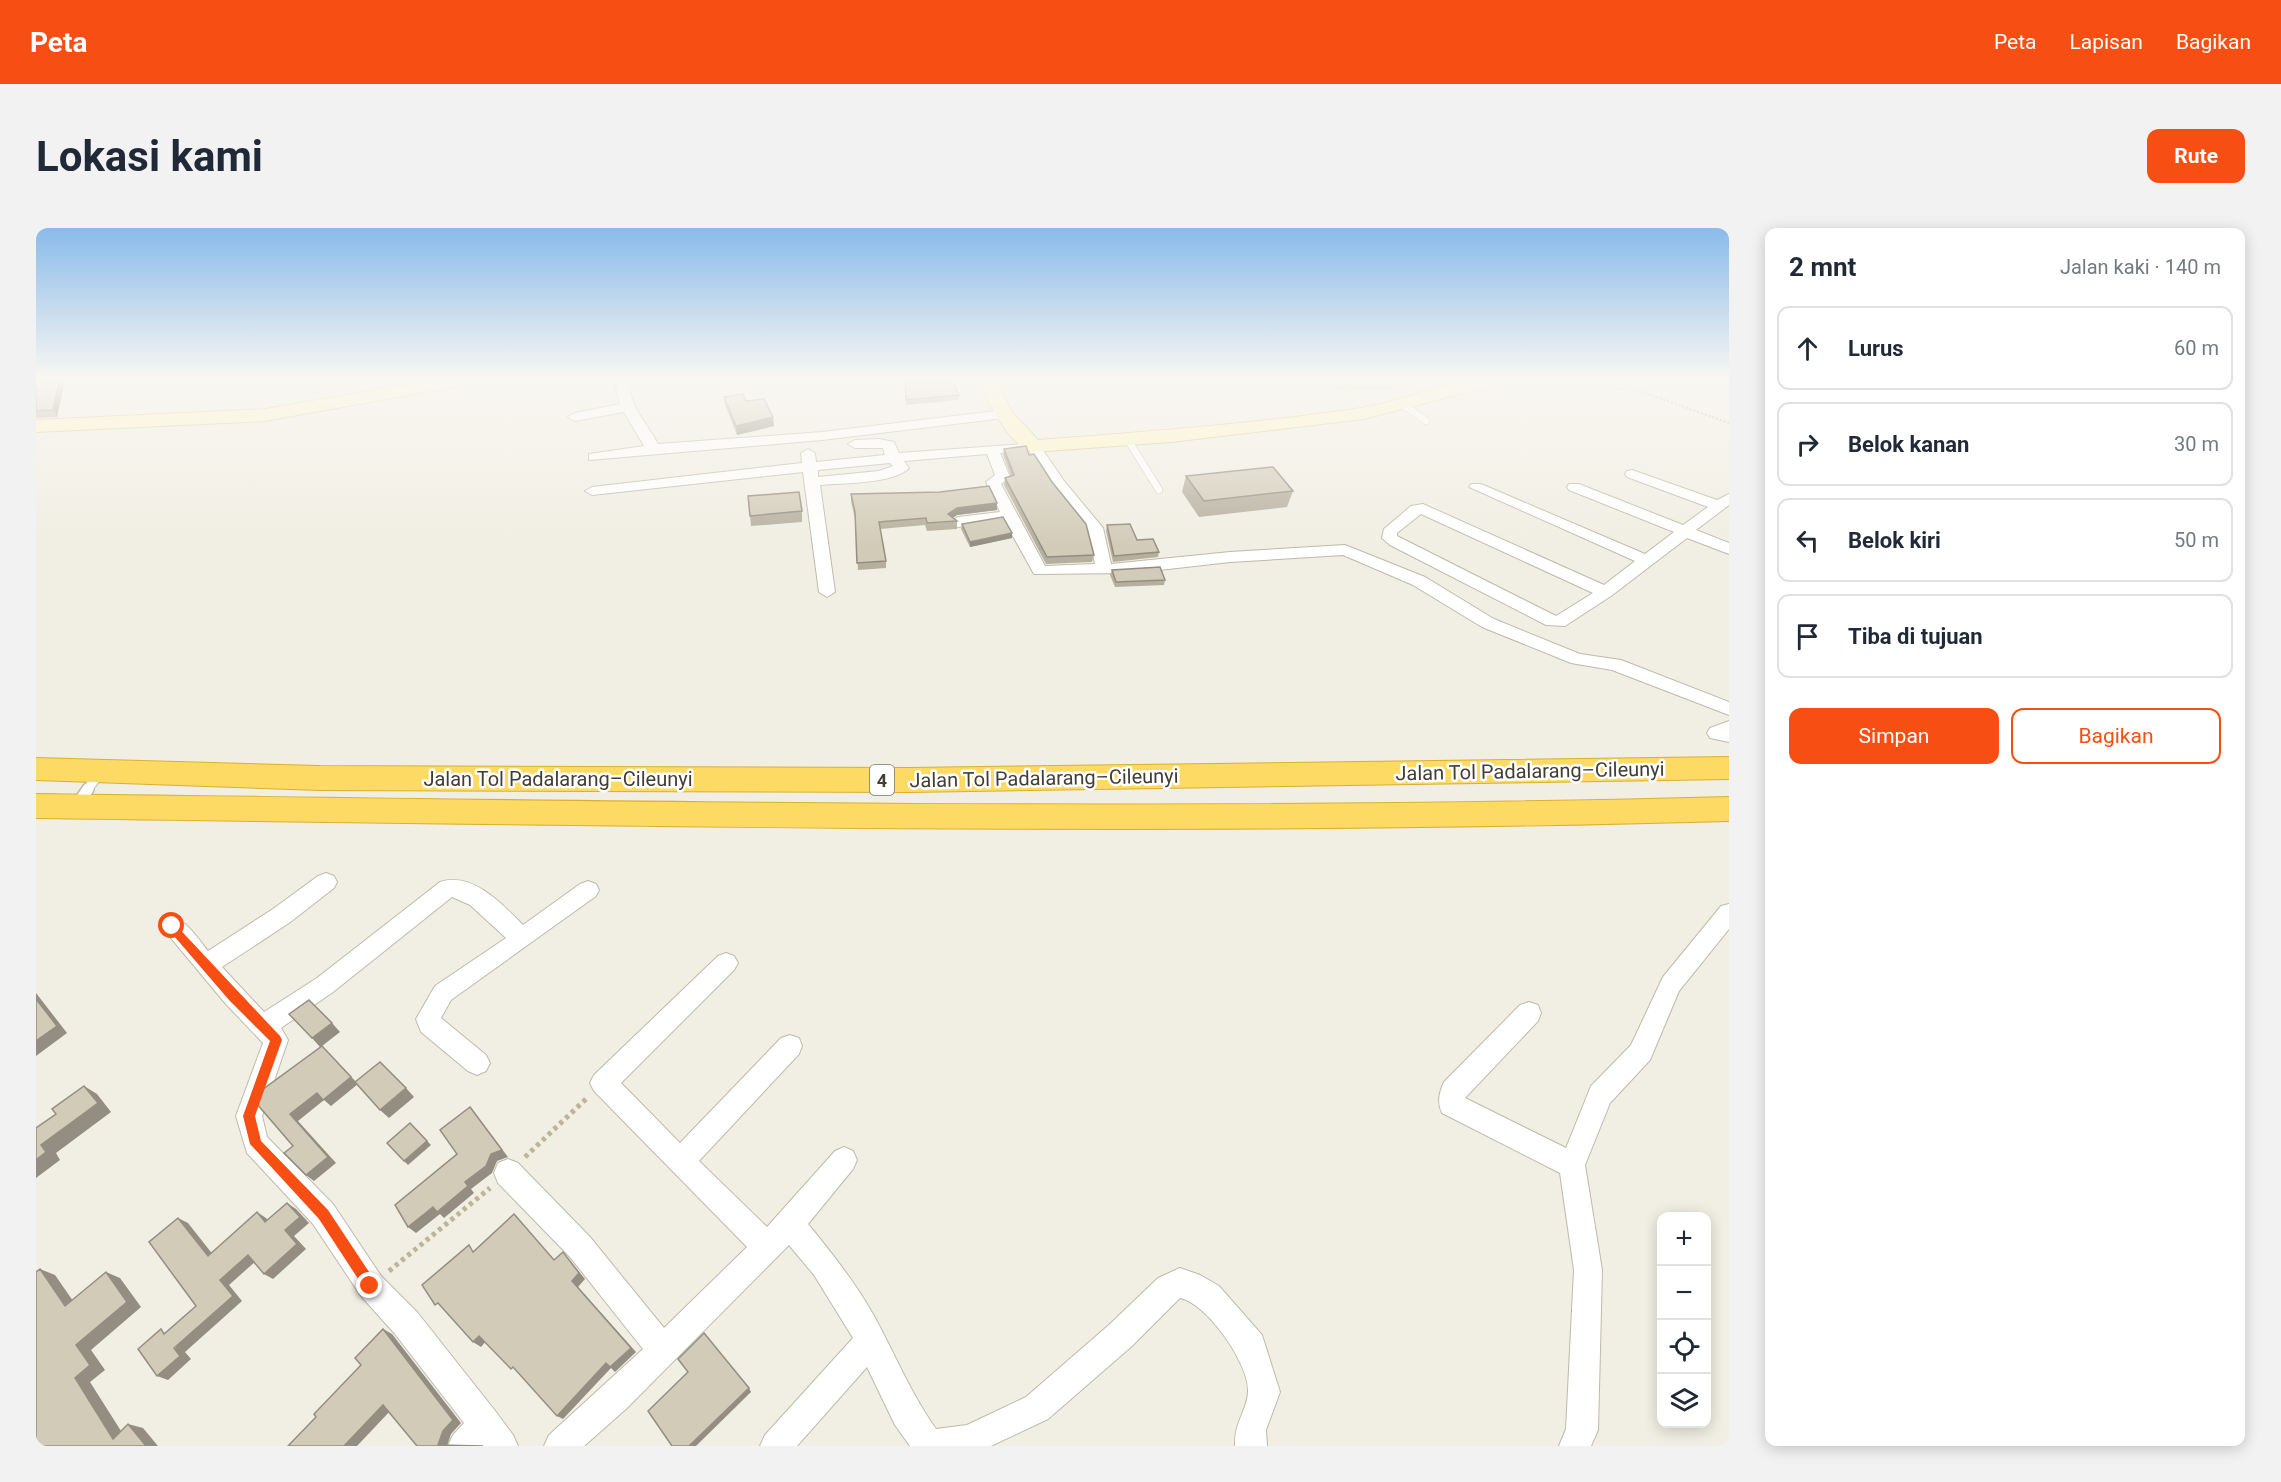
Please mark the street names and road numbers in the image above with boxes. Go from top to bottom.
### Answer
street label: Jalan Tol Padalarang–Cileunyi [1395,757,1665,785]
street label: Jalan Tol Padalarang–Cileunyi [909,764,1179,792]
road number: 4 [870,765,894,795]
street label: Jalan Tol Padalarang–Cileunyi [423,767,693,791]

